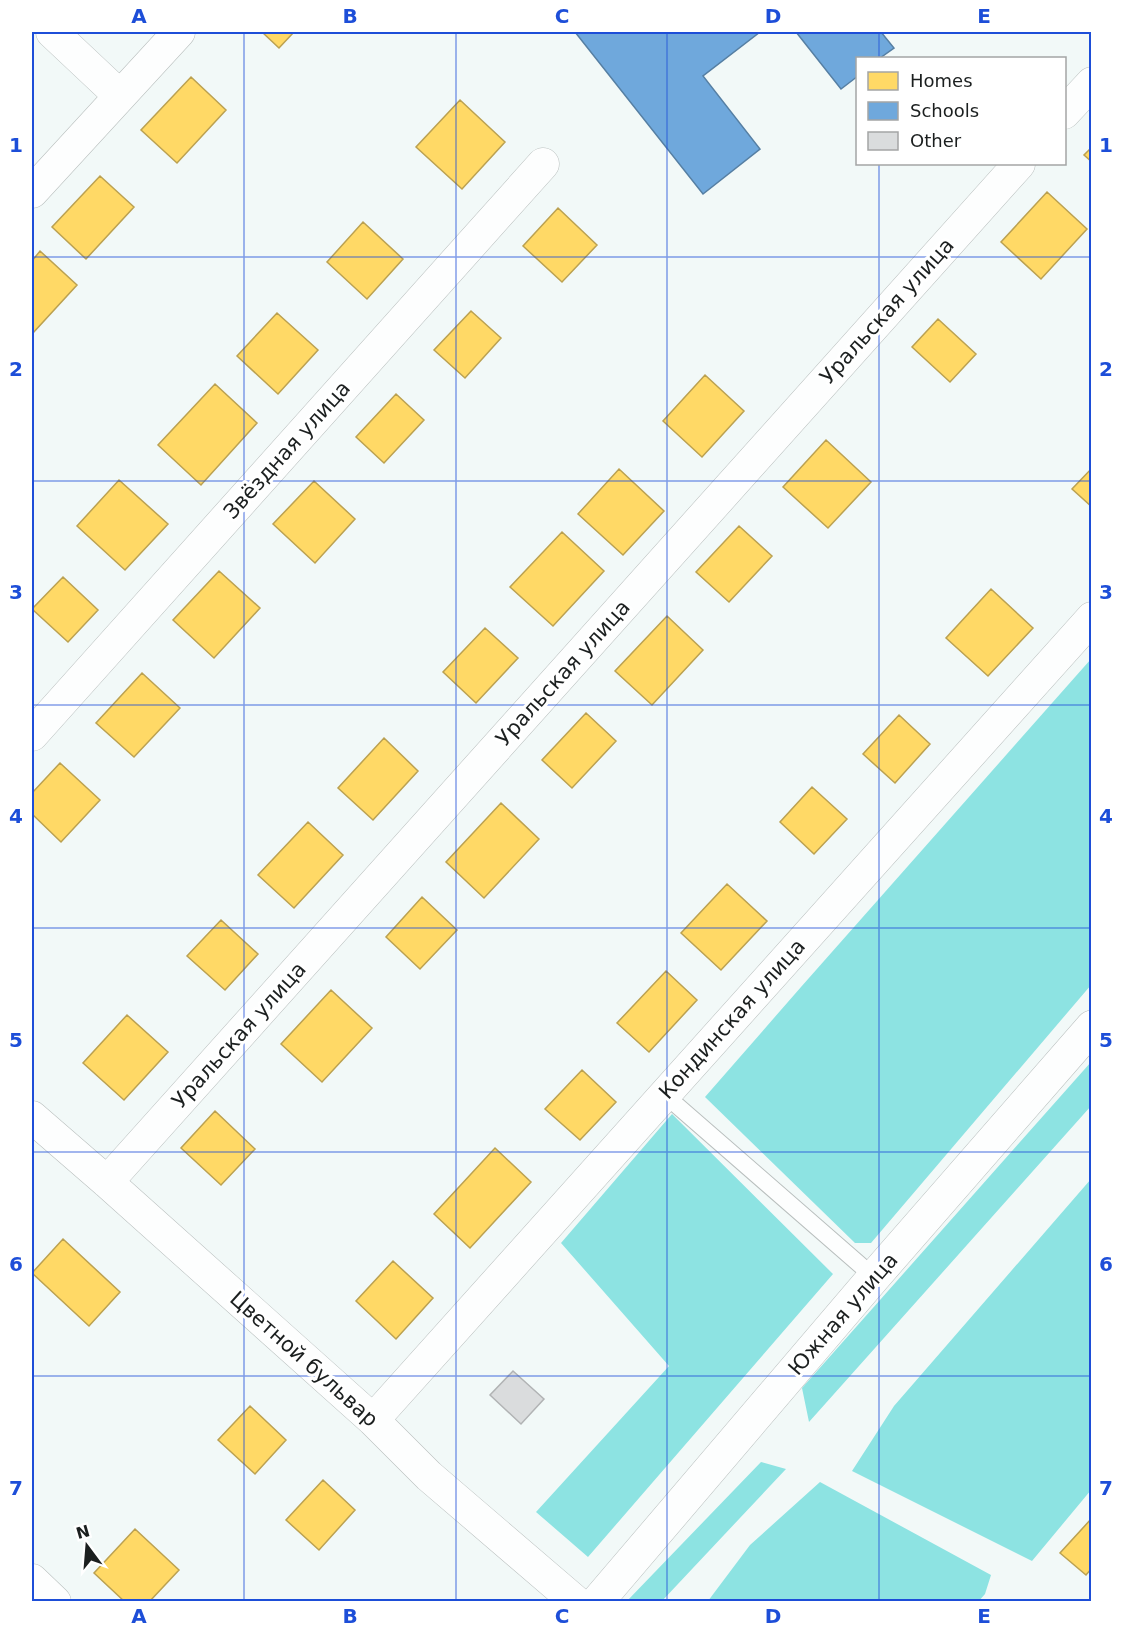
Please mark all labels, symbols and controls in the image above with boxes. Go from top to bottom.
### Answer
text: A [131,4,147,28]
text: B [342,4,358,28]
text: C [555,4,569,28]
text: D [765,4,781,28]
text: E [977,4,991,28]
legend [856,57,1066,165]
text: Homes [910,70,973,91]
text: Schools [910,100,979,121]
text: Other [910,130,962,151]
text: 1 [9,133,23,157]
text: 1 [1099,133,1113,157]
street label: Уральская улица [815,233,959,389]
text: 2 [9,357,23,381]
text: 2 [1099,357,1113,381]
street label: Звёздная улица [219,376,355,524]
text: 3 [9,580,23,604]
text: 3 [1099,580,1113,604]
street label: Уральская улица [491,595,635,751]
text: 4 [9,804,23,828]
text: 4 [1099,804,1113,828]
street label: Кондинская улица [654,934,810,1104]
street label: Уральская улица [167,957,311,1113]
text: 5 [9,1028,23,1052]
text: 5 [1099,1028,1113,1052]
street label: Южная улица [783,1248,903,1380]
text: 6 [9,1252,23,1276]
text: 6 [1099,1252,1113,1276]
street label: Цветной бульвар [225,1286,383,1432]
text: 7 [9,1476,23,1500]
text: 7 [1099,1476,1113,1500]
north arrow [57,1516,117,1576]
text: N [74,1521,92,1543]
text: A [131,1604,147,1628]
text: B [342,1604,358,1628]
text: C [555,1604,569,1628]
text: D [765,1604,781,1628]
text: E [977,1604,991,1628]

